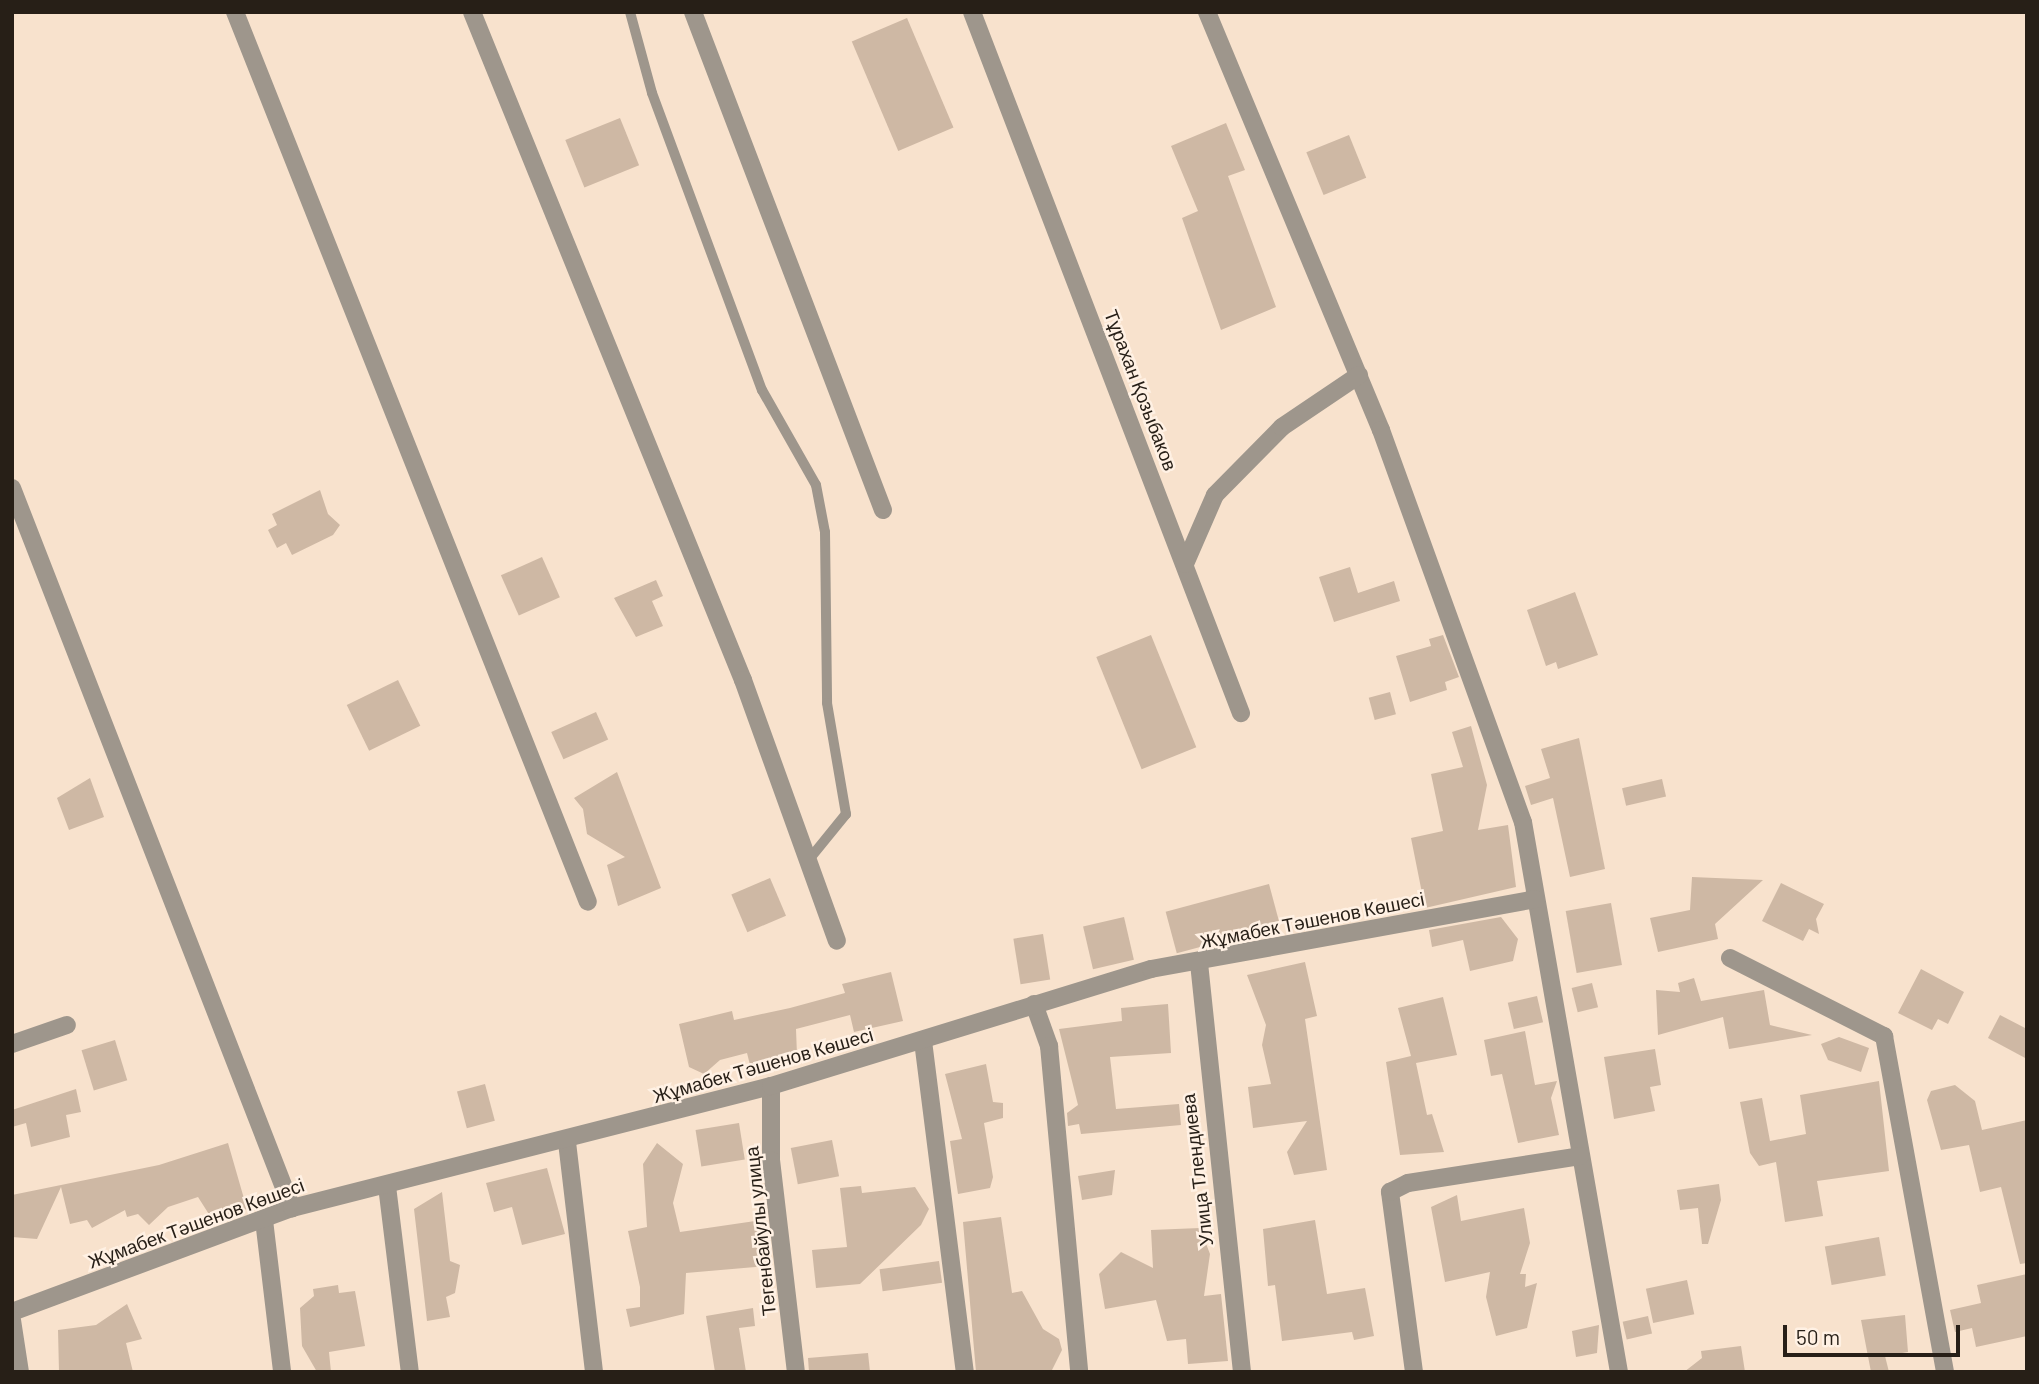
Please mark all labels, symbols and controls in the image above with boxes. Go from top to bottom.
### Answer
street label: Тұрахан Қозыбаков [1100,306,1182,474]
street label: Жұмабек Тәшенов Көшесі [1198,887,1426,953]
street label: Жұмабек Тәшенов Көшесі [650,1023,876,1107]
street label: Улица Тлендиева [1176,1093,1218,1247]
street label: Тегенбайулы улица [740,1145,780,1317]
street label: Жұмабек Тәшенов Көшесі [85,1173,307,1273]
scale bar [1787,1310,1964,1354]
text: 50 m [1796,1324,1840,1349]

